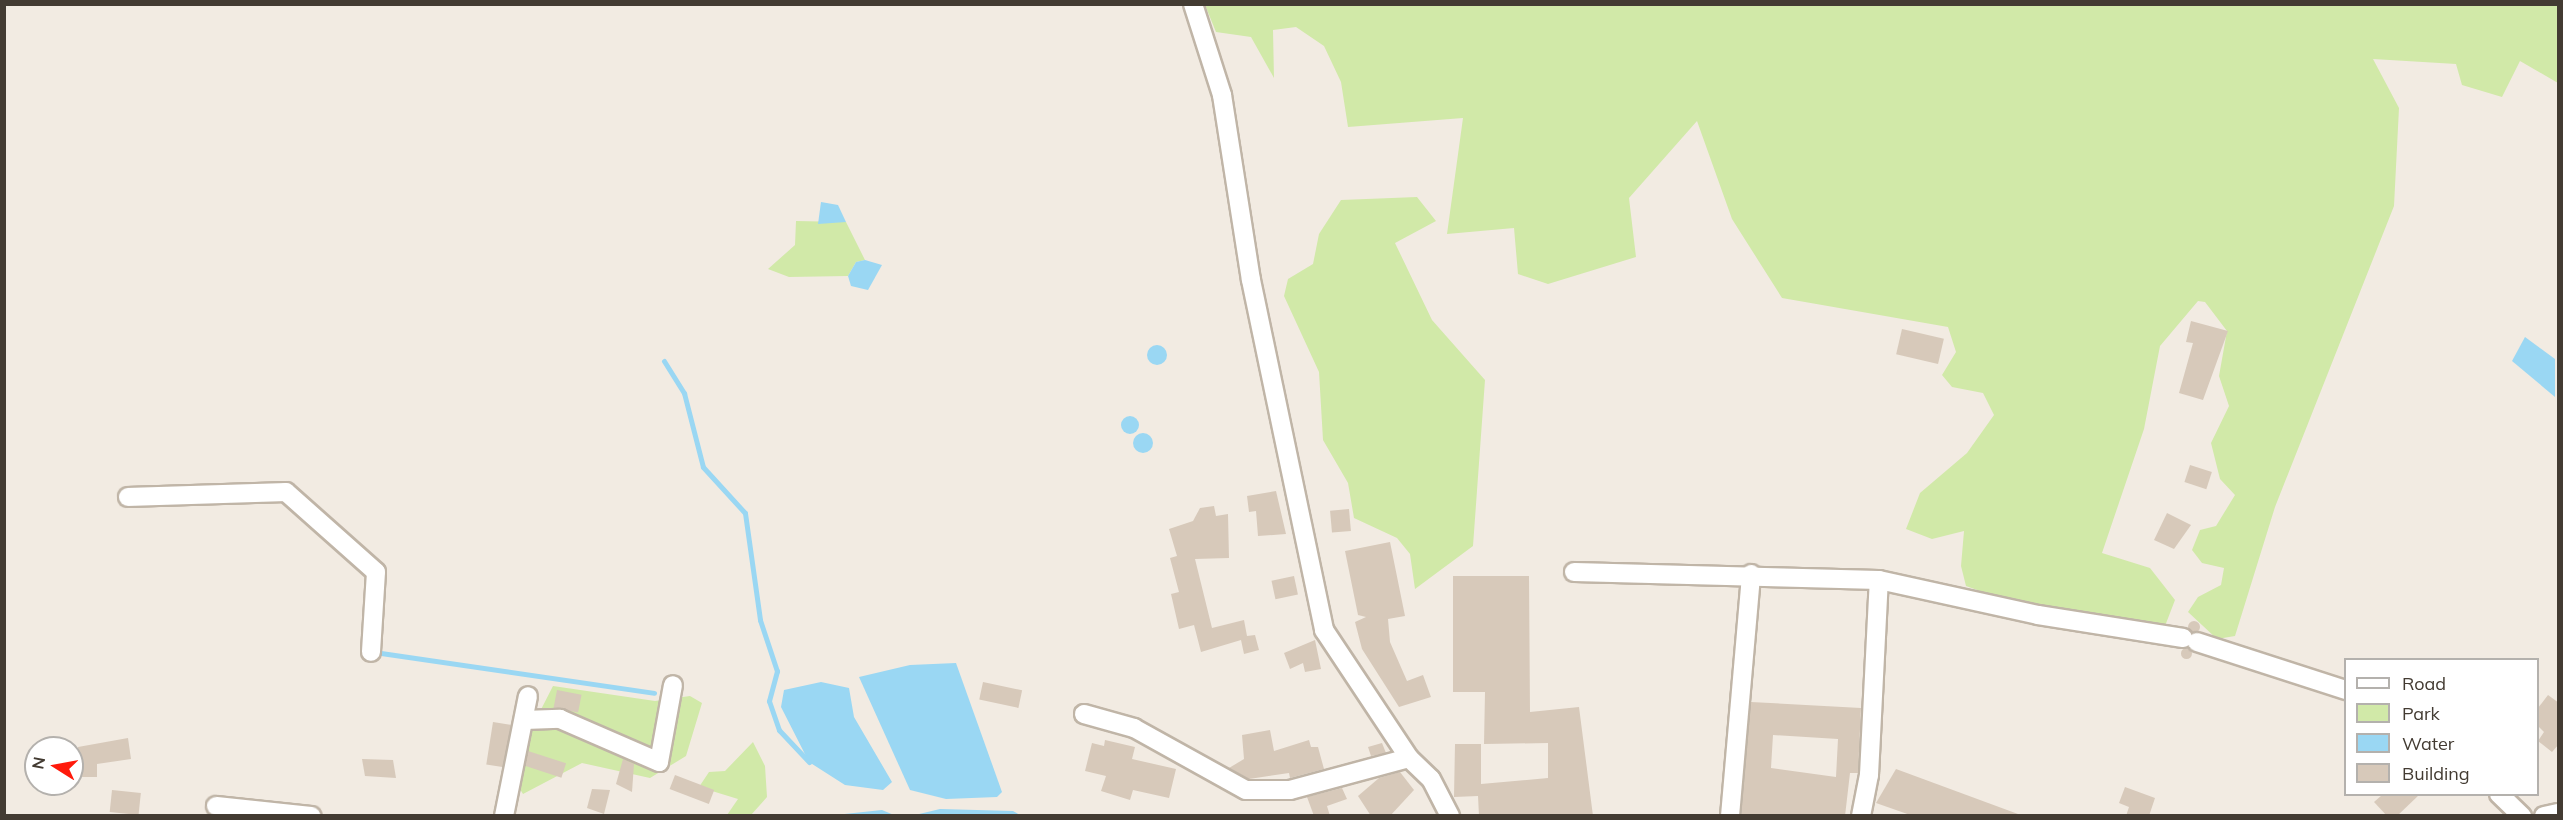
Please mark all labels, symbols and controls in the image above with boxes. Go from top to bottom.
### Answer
legend [2344,658,2539,796]
text: Road [2402,672,2446,695]
text: Park [2402,702,2440,725]
text: Water [2402,732,2454,755]
north arrow [24,736,84,796]
text: N [27,755,49,771]
text: Building [2402,762,2470,785]

